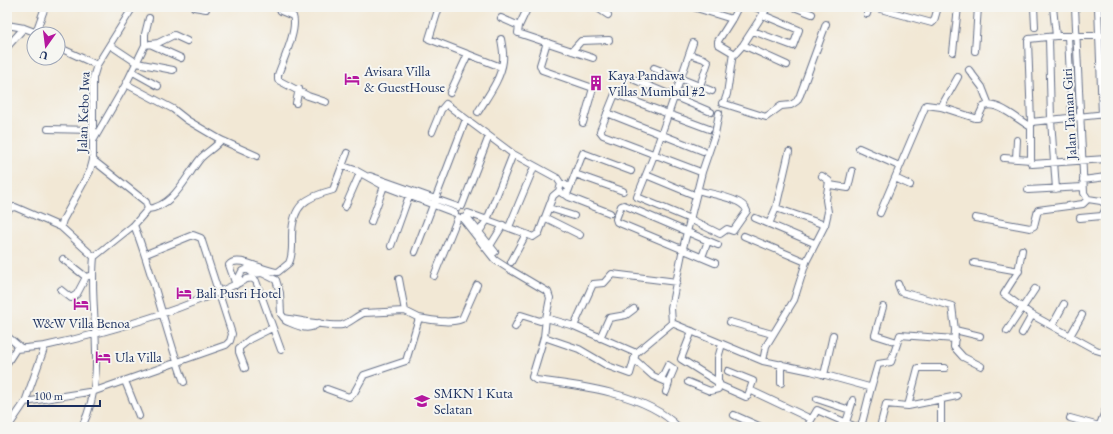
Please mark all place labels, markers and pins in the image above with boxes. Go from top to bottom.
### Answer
place label: Avisara Villa & GuestHouse [363,62,446,96]
place label: Kaya Pandawa Villas Mumbul #2 [608,66,705,100]
hotel icon: Avisara Villa & GuestHouse [343,70,361,88]
building icon: Kaya Pandawa Villas Mumbul #2 [587,74,605,92]
hotel icon: Bali Pusri Hotel [175,284,193,302]
place label: Bali Pusri Hotel [196,284,282,302]
hotel icon: W&W Villa Benoa [72,295,90,313]
place label: W&W Villa Benoa [32,314,130,332]
hotel icon: Ula Villa [94,348,112,366]
place label: Ula Villa [115,348,162,366]
place label: SMKN 1 Kuta Selatan [434,384,513,418]
school or university icon: SMKN 1 Kuta Selatan [413,392,431,410]

